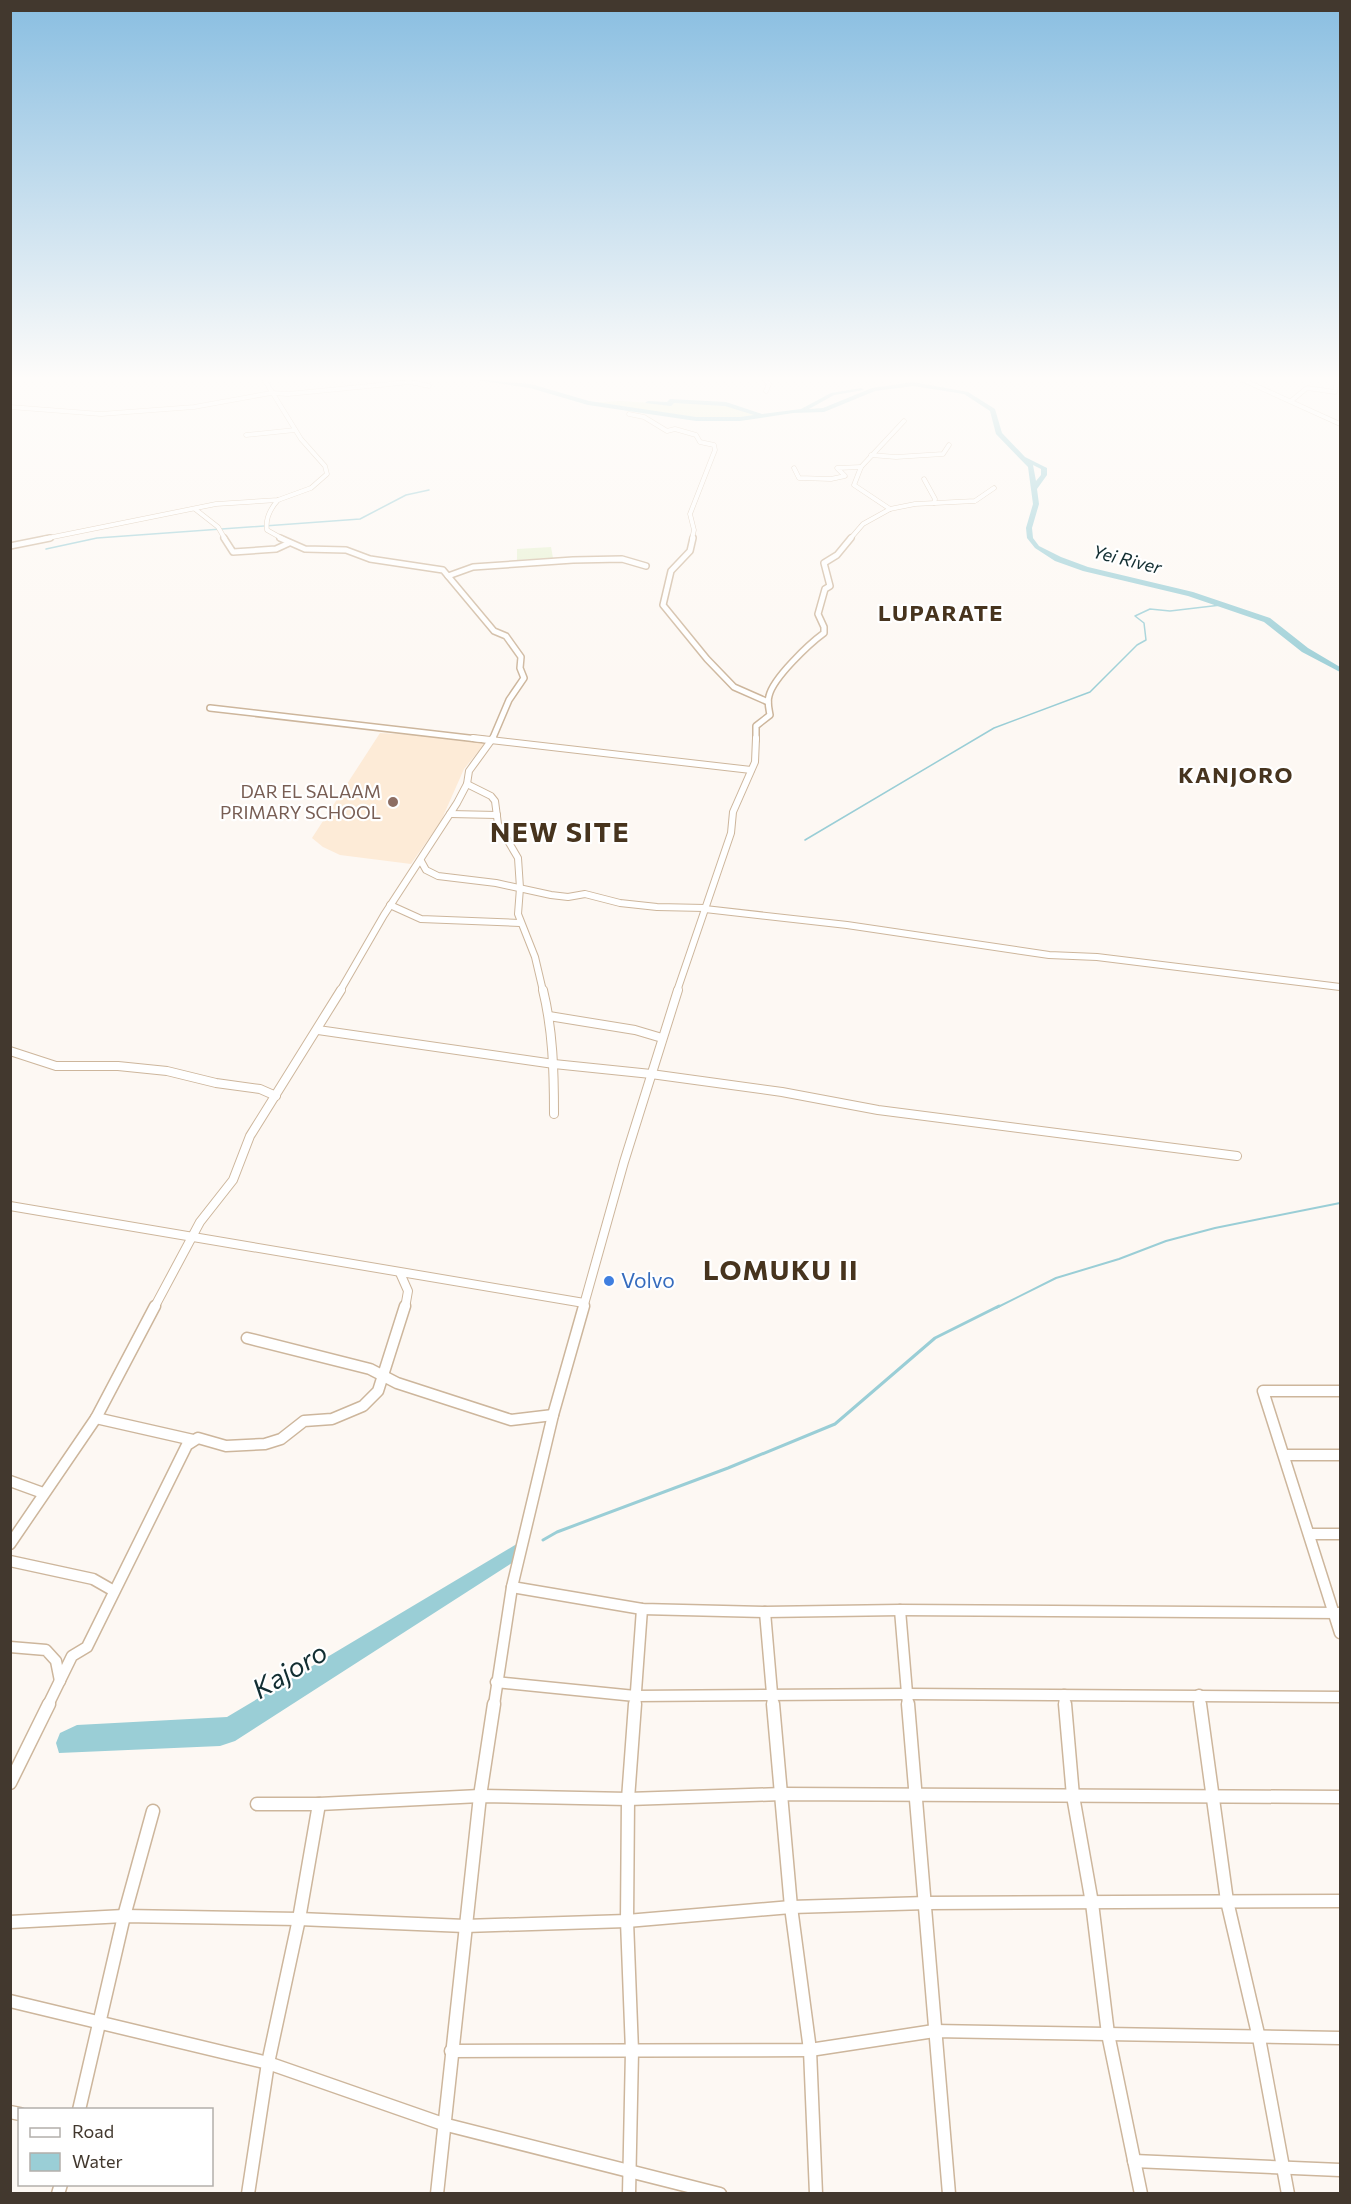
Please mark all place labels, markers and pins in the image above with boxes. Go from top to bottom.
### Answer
place label: DAR EL SALAAM PRIMARY SCHOOL [220,780,381,823]
marker: DAR EL SALAAM PRIMARY SCHOOL [386,795,400,809]
place label: Volvo [621,1267,675,1292]
marker: Volvo [602,1274,616,1288]

